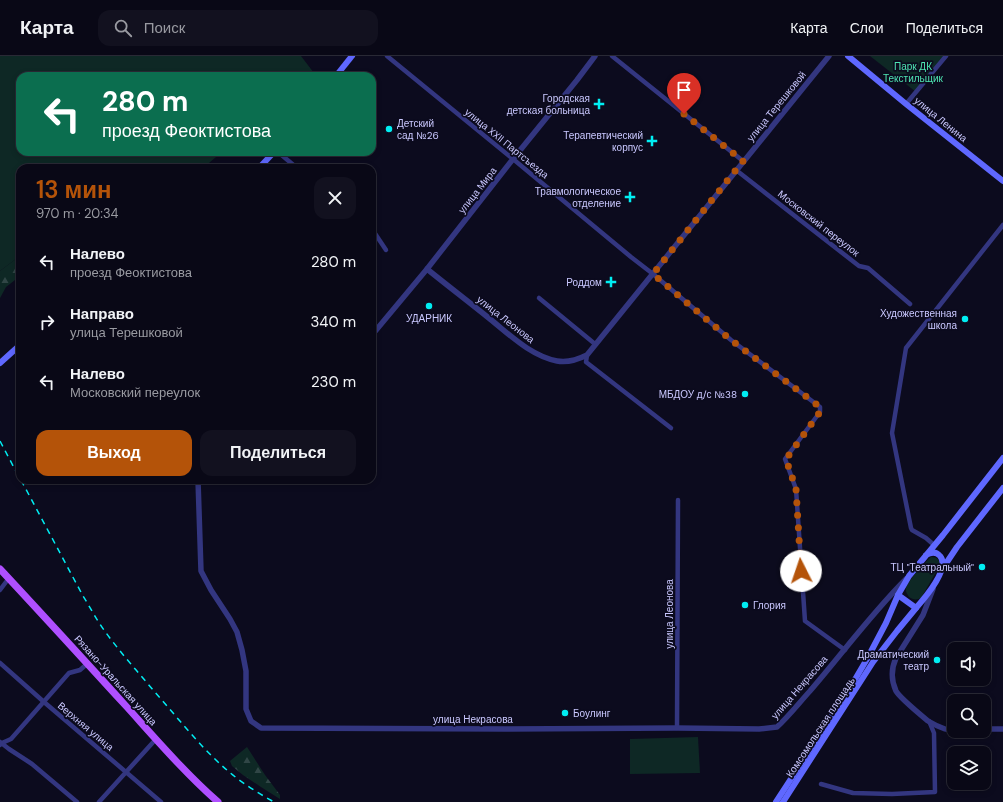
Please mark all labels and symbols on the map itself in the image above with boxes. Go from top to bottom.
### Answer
park label: Парк ДК Текстильщик [883,60,944,85]
street label: улица Терешковой [744,68,809,144]
pin [667,73,701,114]
place label: Городская детская больница [507,92,590,117]
street label: улица Ленина [912,94,970,145]
marker: Городская детская больница [593,98,605,110]
street label: улица XXII Партсъезда [462,105,552,182]
place label: Детский сад №26 [397,117,439,142]
marker: Детский сад №26 [384,124,394,134]
place label: Терапевтический корпус [563,129,643,154]
marker: Терапевтический корпус [646,135,658,147]
street label: улица Мира [455,164,500,216]
place label: Травмологическое отделение [535,185,621,210]
street label: Московский переулок [775,187,863,260]
marker: Травмологическое отделение [624,191,636,203]
place label: Роддом [566,276,602,289]
marker: Роддом [605,276,617,288]
street label: улица Леонова [474,293,537,346]
marker: УДАРНИК [424,301,434,311]
place label: Художественная школа [880,307,957,332]
place label: УДАРНИК [406,312,452,325]
marker: Художественная школа [960,314,970,324]
place label: МБДОУ д/с №38 [659,388,737,401]
marker: МБДОУ д/с №38 [740,389,750,399]
position arrow [780,550,822,592]
place label: ТЦ "Театральный" [891,561,974,574]
marker: ТЦ "Театральный" [977,562,987,572]
street label: улица Леонова [663,579,676,649]
place label: Глория [753,599,786,612]
marker: Глория [740,600,750,610]
street label: Рязано-Уральская улица [72,632,160,729]
place label: Драматический театр [857,648,929,673]
street label: улица Некрасова [768,653,831,722]
marker: Драматический театр [932,655,942,665]
street label: Комсомольская площадь [783,675,858,780]
street label: Верхняя улица [55,699,117,754]
place label: Боулинг [573,707,611,720]
marker: Боулинг [560,708,570,718]
street label: улица Некрасова [433,713,513,726]

